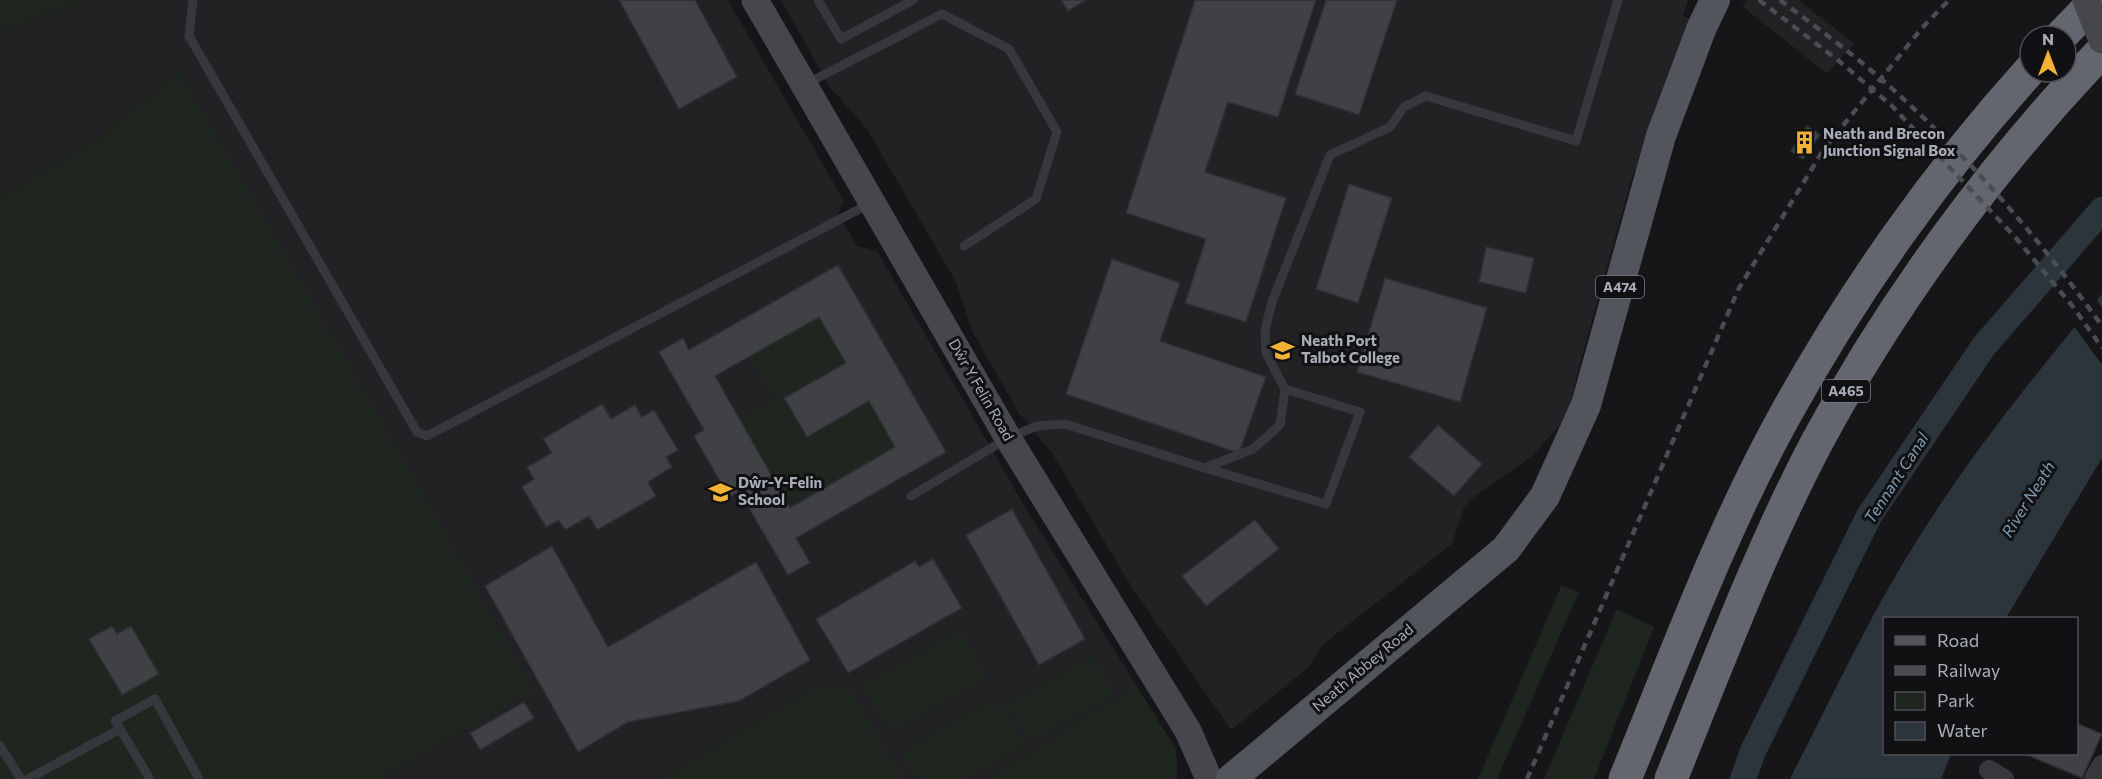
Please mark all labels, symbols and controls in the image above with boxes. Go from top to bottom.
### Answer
north arrow [2018,24,2078,84]
text: N [2042,29,2054,48]
place label: Neath and Brecon Junction Signal Box [1823,124,1956,159]
building icon: Neath and Brecon Junction Signal Box [1792,130,1818,156]
road number: A474 [1596,276,1644,298]
place label: Neath Port Talbot College [1301,331,1400,366]
street label: Dŵr Y Felin Road [945,335,1018,444]
school or university icon: Neath Port Talbot College [1270,337,1296,363]
road number: A465 [1822,380,1870,402]
water label: Tennant Canal [1859,428,1932,526]
water label: River Neath [1997,457,2058,540]
place label: Dŵr-Y-Felin School [738,473,822,508]
school or university icon: Dŵr-Y-Felin School [707,479,733,505]
legend [1883,617,2078,755]
street label: Neath Abbey Road [1308,620,1416,715]
text: Road [1937,629,1979,651]
text: Railway [1937,659,2000,681]
text: Park [1937,689,1975,711]
text: Water [1937,719,1988,741]

